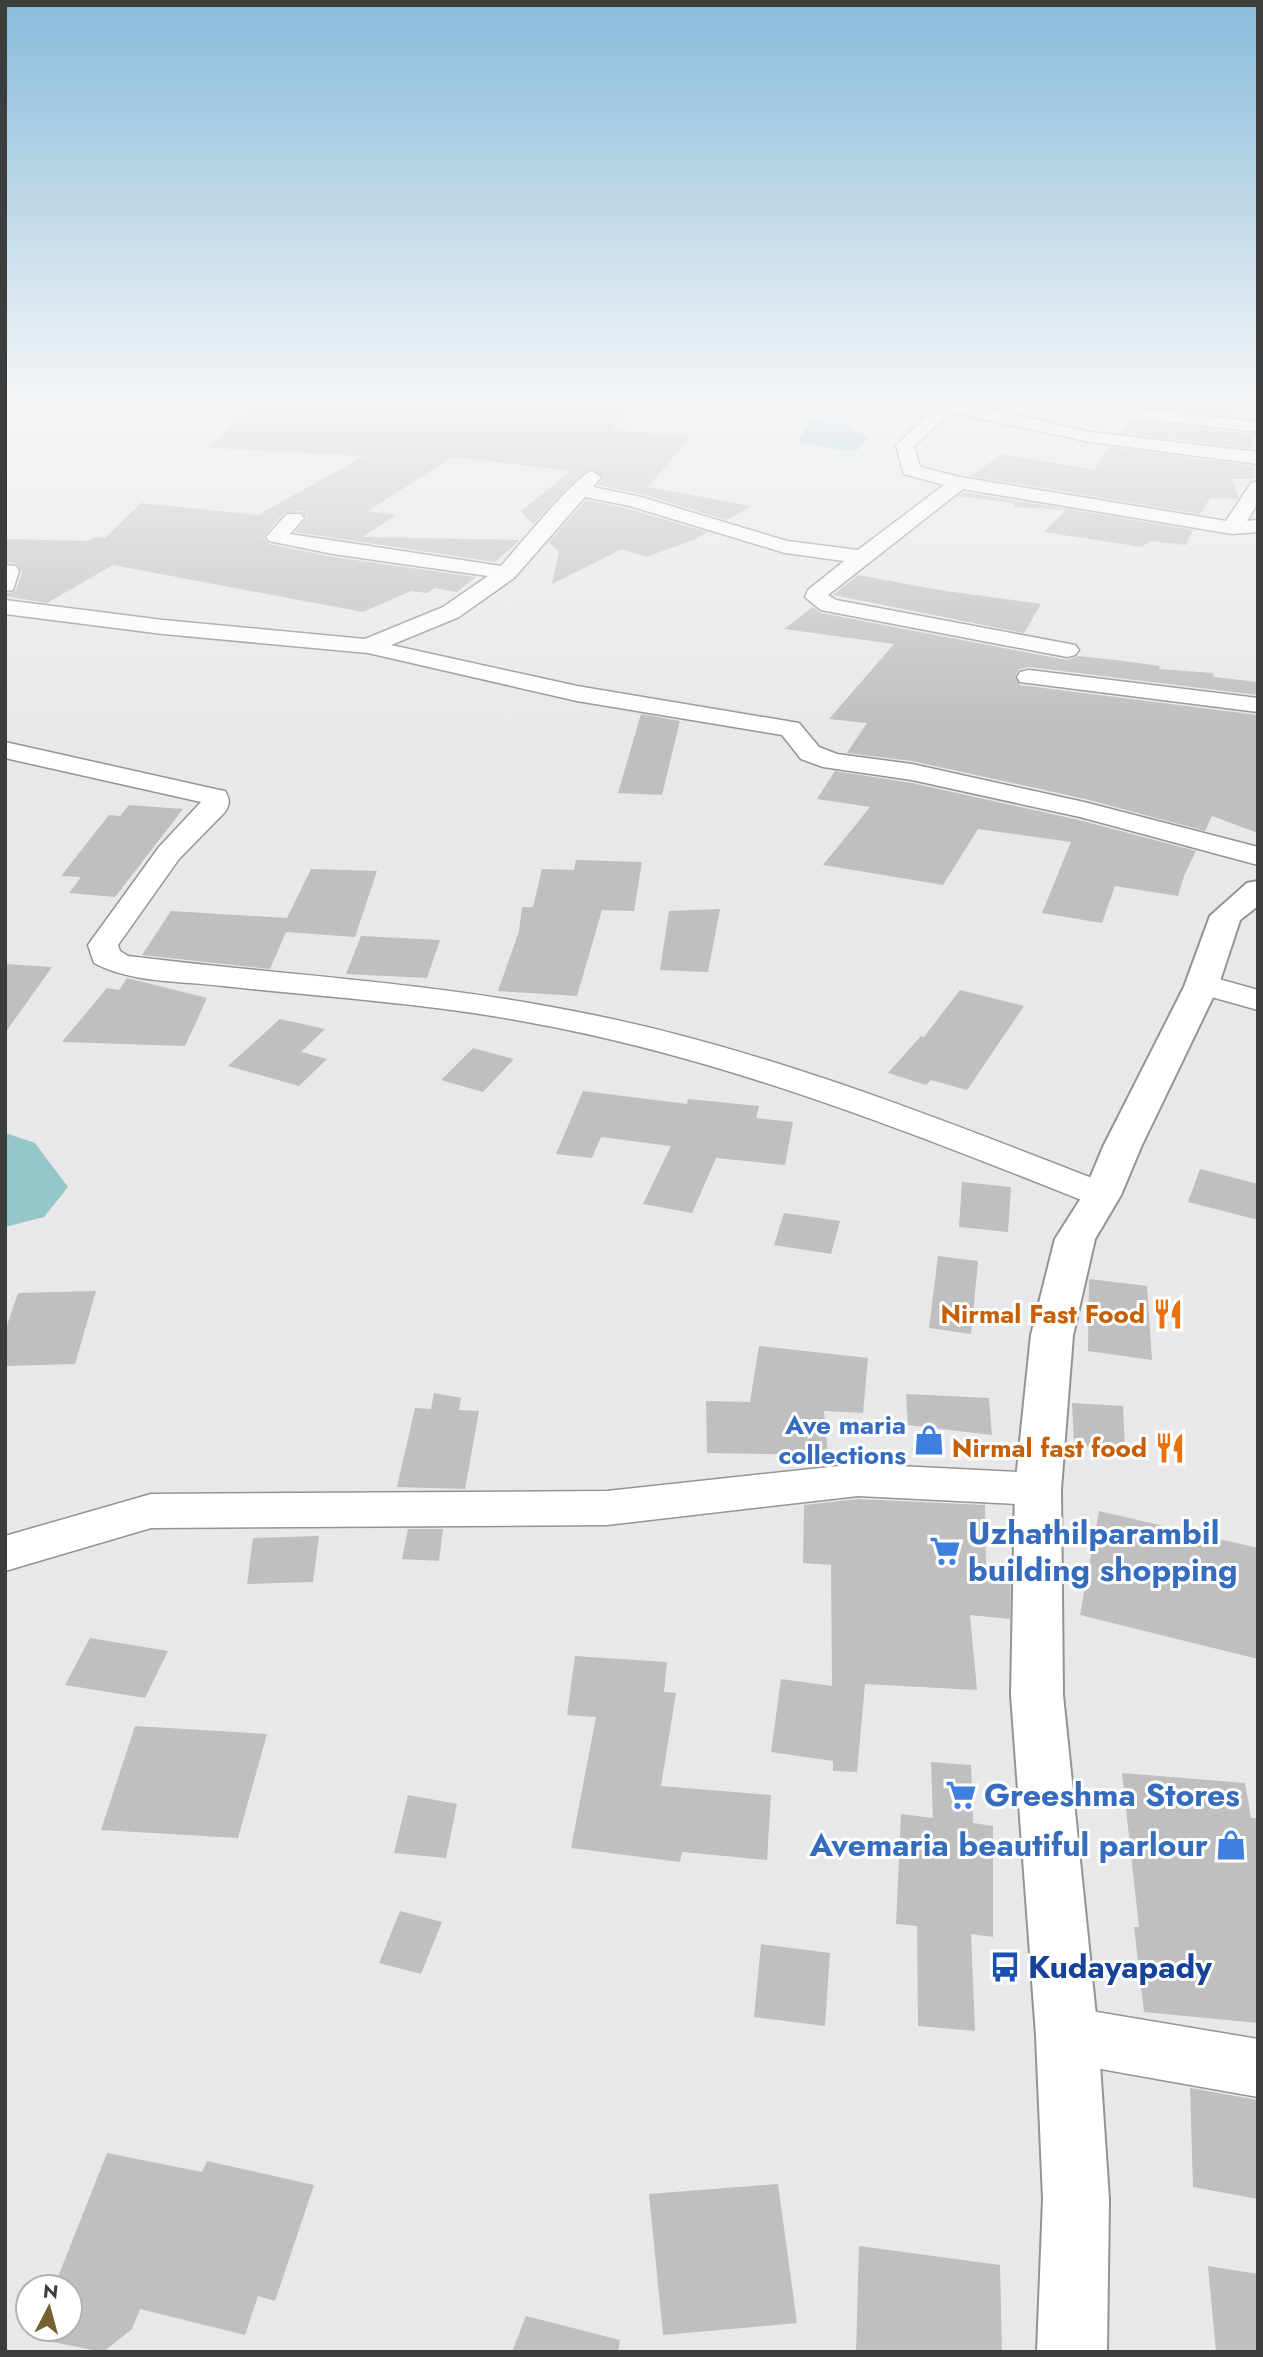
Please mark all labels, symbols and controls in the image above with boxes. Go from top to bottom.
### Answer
place label: Nirmal Fast Food [940,1295,1145,1333]
restaurant icon: Nirmal Fast Food [1151,1297,1185,1331]
place label: Ave maria collections [778,1406,906,1474]
shop icon: Ave maria collections [912,1423,946,1457]
place label: Nirmal fast food [952,1429,1147,1467]
restaurant icon: Nirmal fast food [1153,1431,1187,1465]
place label: Uzhathilparambil building shopping [968,1510,1238,1593]
supermarket icon: Uzhathilparambil building shopping [928,1534,962,1568]
place label: Greeshma Stores [984,1772,1240,1818]
supermarket icon: Greeshma Stores [944,1778,978,1812]
place label: Avemaria beautiful parlour [808,1822,1208,1868]
shop icon: Avemaria beautiful parlour [1214,1828,1248,1862]
place label: Kudayapady [1028,1944,1212,1990]
bus stop icon: Kudayapady [988,1950,1022,1984]
north arrow [14,2273,84,2343]
text: N [42,2277,60,2306]

